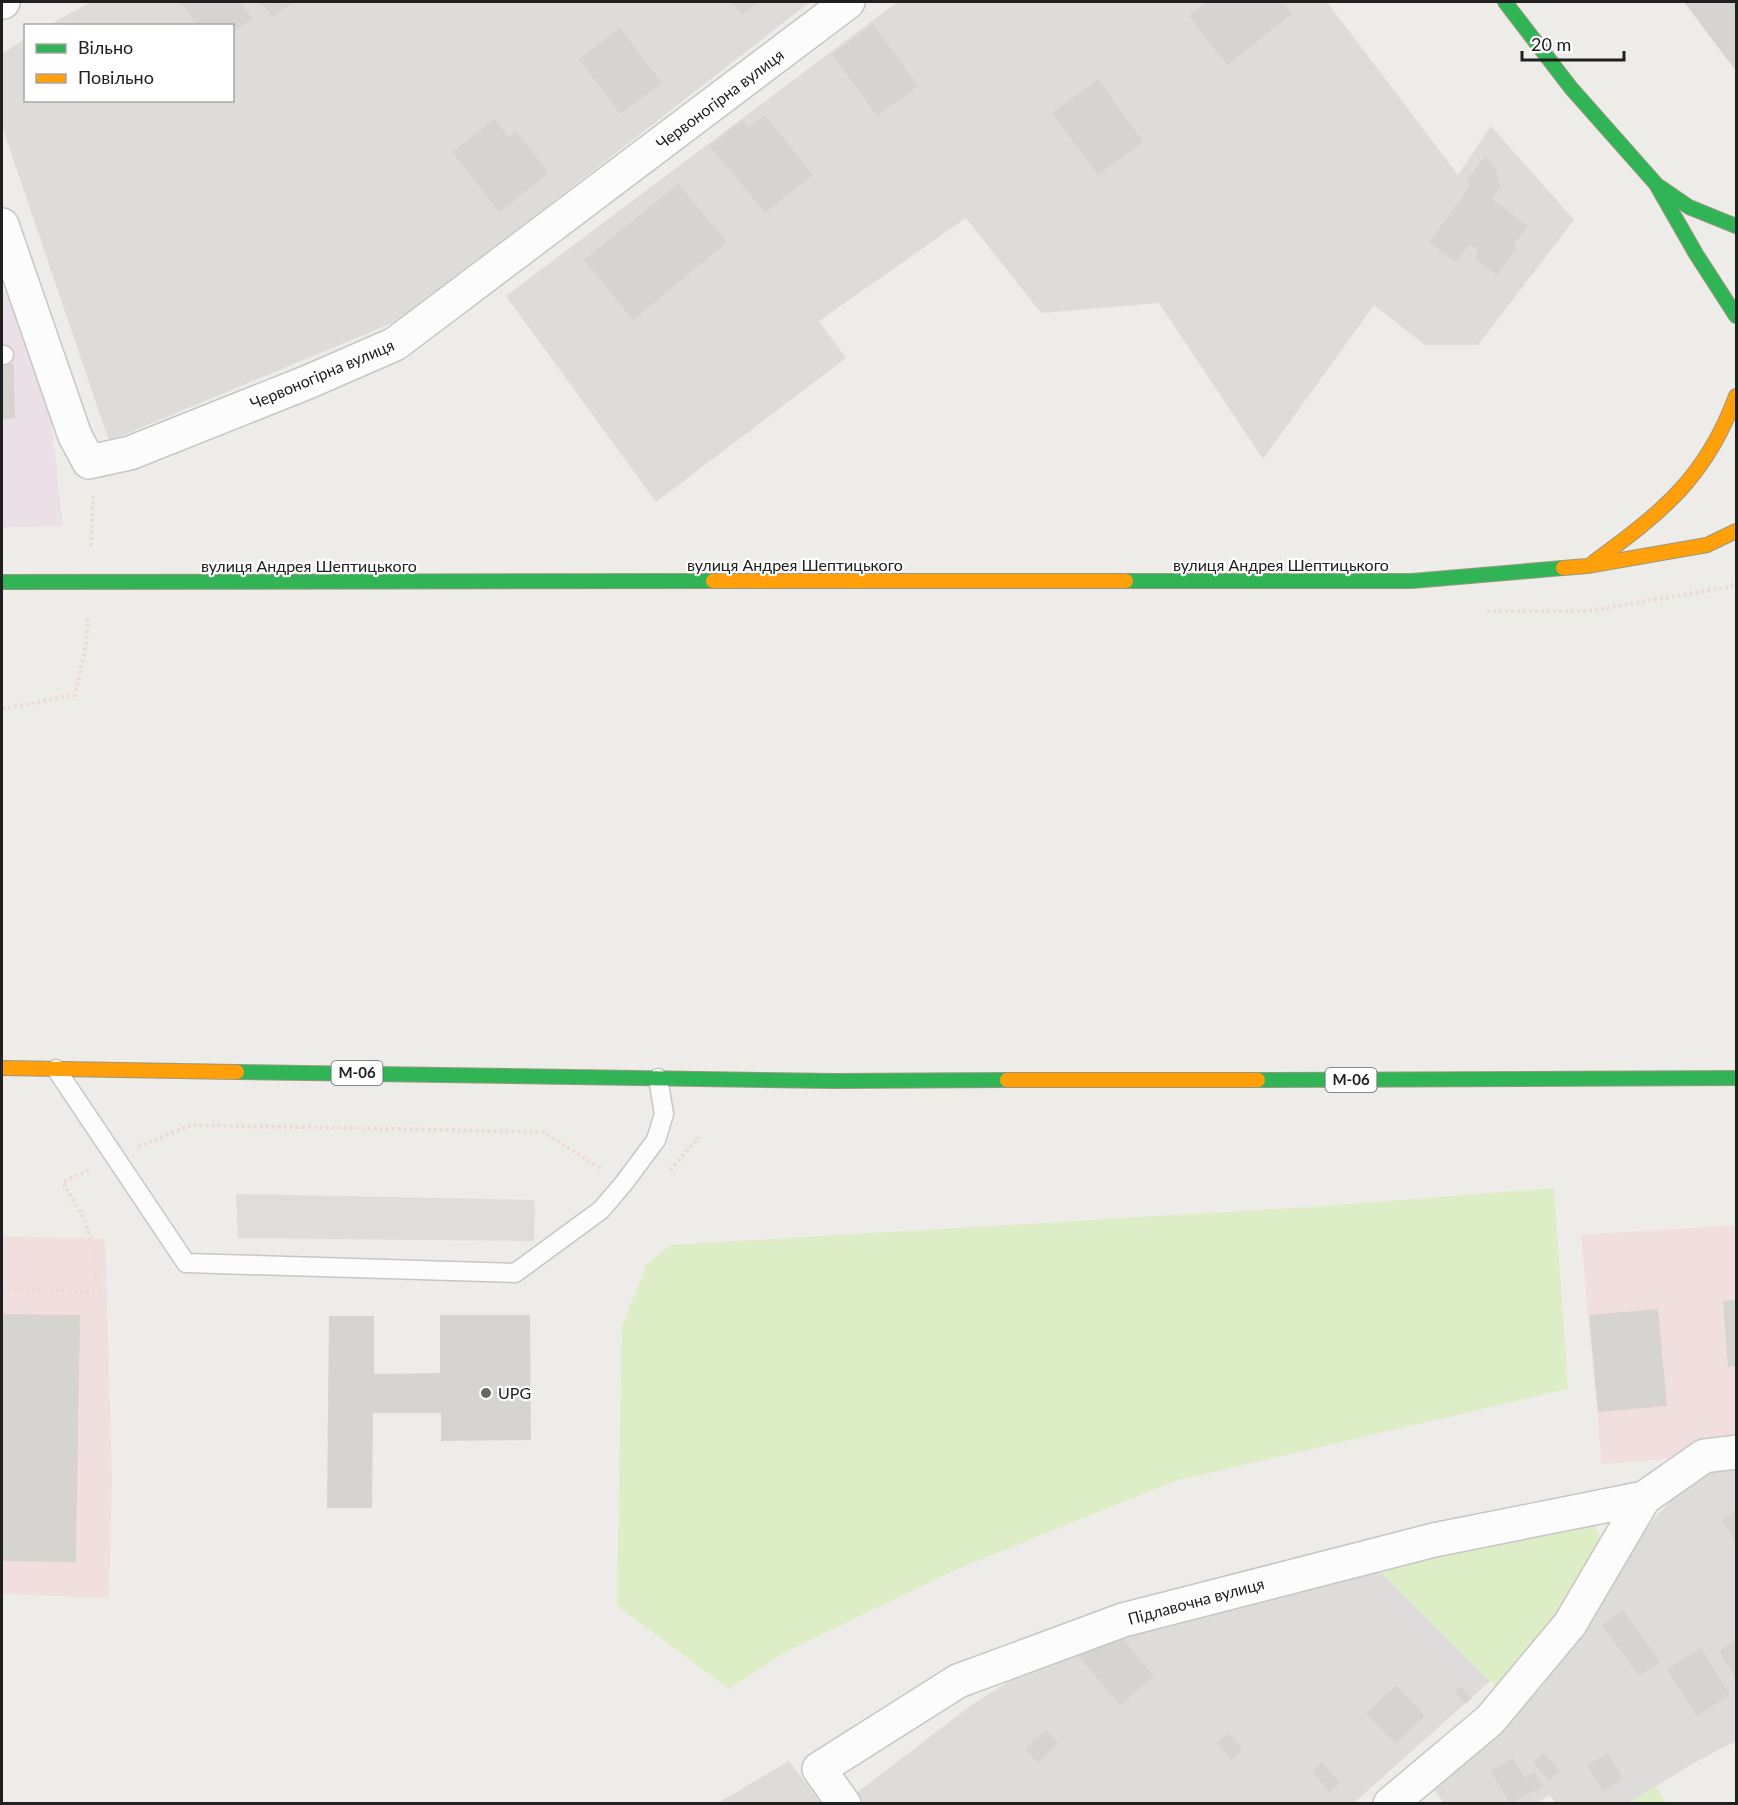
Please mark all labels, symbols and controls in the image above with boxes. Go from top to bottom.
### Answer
legend [24,24,234,102]
scale bar [1522,24,1624,62]
text: 20 m [1531,33,1571,55]
text: Вільно [78,36,133,58]
street label: Червоногірна вулиця [652,44,787,153]
text: Повільно [78,66,154,88]
street label: Червоногірна вулиця [247,335,397,413]
street label: вулиця Андрея Шептицького [687,555,903,574]
street label: вулиця Андрея Шептицького [1173,555,1389,574]
street label: вулиця Андрея Шептицького [201,556,417,575]
road number: М-06 [332,1061,382,1085]
road number: М-06 [1326,1068,1376,1092]
place label: UPG [498,1383,531,1402]
marker: UPG [479,1386,493,1400]
street label: Підлавочна вулиця [1126,1573,1266,1628]

